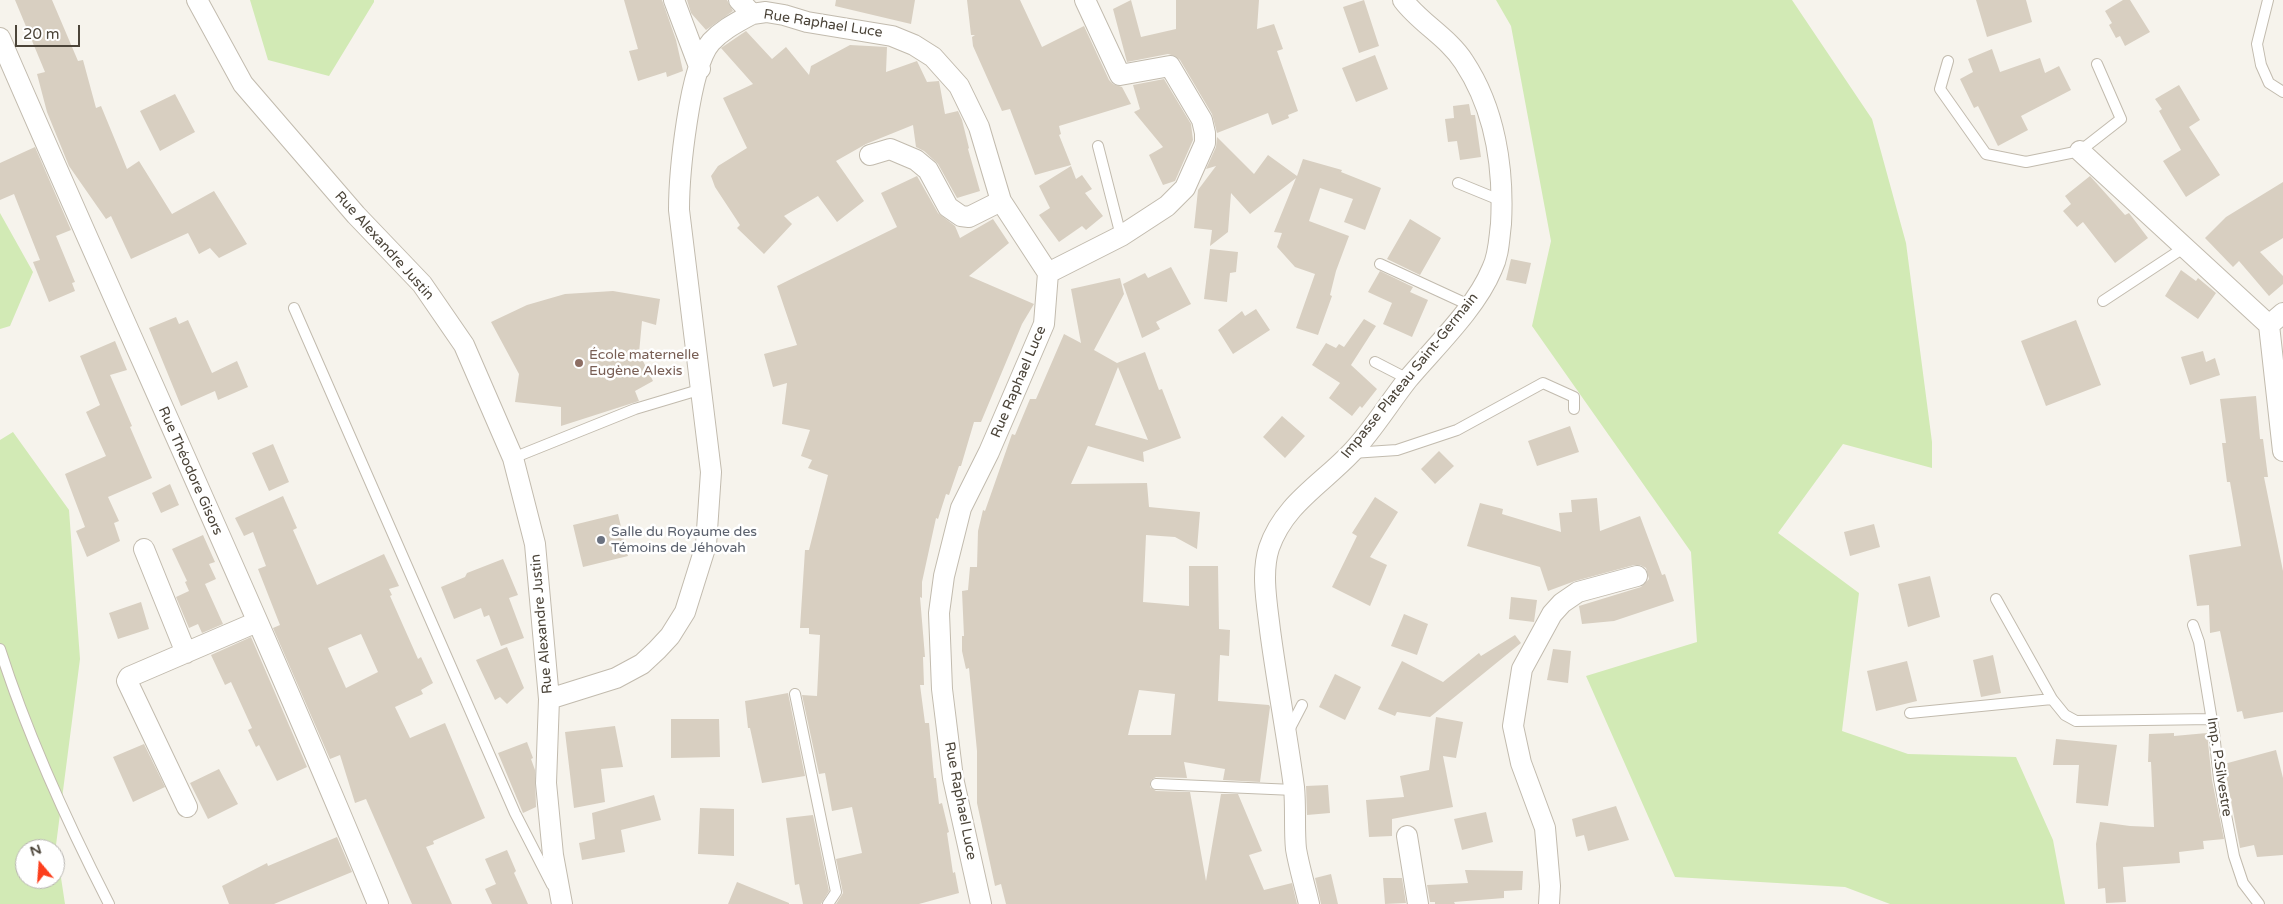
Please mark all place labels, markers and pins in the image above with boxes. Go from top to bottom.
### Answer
place label: École maternelle Eugène Alexis [589,347,699,380]
marker: École maternelle Eugène Alexis [573,357,585,369]
place label: Salle du Royaume des Témoins de Jéhovah [611,524,757,556]
marker: Salle du Royaume des Témoins de Jéhovah [595,534,607,546]

